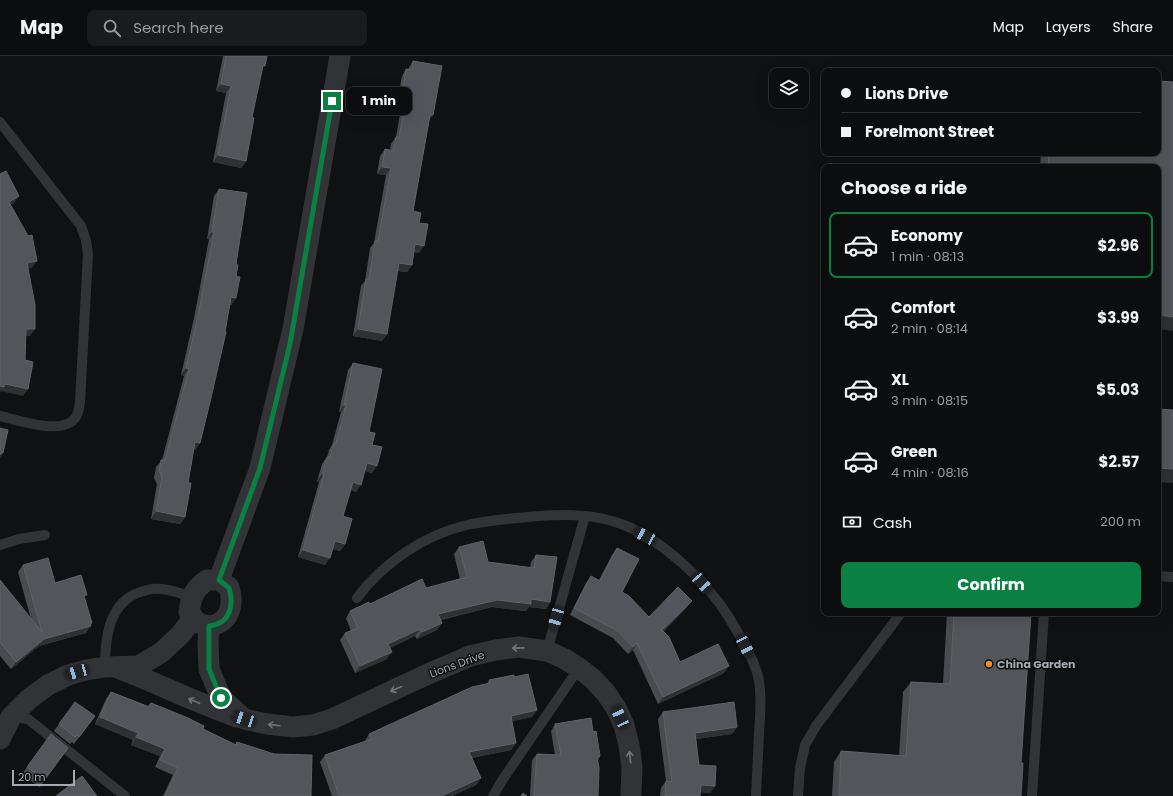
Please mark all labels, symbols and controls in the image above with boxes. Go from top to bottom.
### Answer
search box [87,10,367,46]
text: Map [20,14,63,41]
icon: search [101,17,123,39]
text: Search here [133,17,224,38]
text: Map [993,17,1024,37]
text: Layers [1046,17,1090,37]
text: Share [1112,17,1153,37]
map controls [769,68,809,108]
button: layers [769,68,809,108]
text: Lions Drive [865,83,948,104]
callout: 1 min [346,87,412,115]
text: 1 min [362,91,396,110]
route end [323,92,341,110]
text: Forelmont Street [865,121,994,142]
text: Choose a ride [841,175,967,200]
text: Economy [891,225,963,246]
icon: car [843,227,879,263]
text: $2.96 [1098,235,1139,256]
text: 1 min · 08:13 [891,247,964,266]
text: Comfort [891,297,955,318]
icon: car [843,299,879,335]
text: $3.99 [1097,307,1139,328]
text: 2 min · 08:14 [891,319,968,338]
text: XL [891,369,909,390]
icon: car [843,371,879,407]
text: $5.03 [1096,379,1139,400]
text: 3 min · 08:15 [891,391,968,410]
text: Green [891,441,937,462]
icon: car [843,443,879,479]
text: $2.57 [1099,451,1139,472]
text: 4 min · 08:16 [891,463,969,482]
icon: cash [841,511,863,533]
text: Cash [873,512,912,533]
text: 200 m [1100,512,1141,531]
car [632,525,658,547]
button: Confirm [841,562,1141,608]
car [690,570,714,596]
car [547,605,565,631]
car [734,633,756,659]
one-way arrow [512,644,525,652]
street label: Lions Drive [427,647,487,681]
place label: China Garden [997,656,1075,672]
marker: China Garden [984,659,994,669]
car [64,663,90,681]
one-way arrow [390,686,402,693]
route start [212,689,230,707]
one-way arrow [188,696,200,704]
car [609,704,631,730]
car [231,709,257,729]
one-way arrow [268,721,281,729]
one-way arrow [627,751,634,764]
scale bar [12,768,75,787]
text: 20 m [18,769,46,785]

